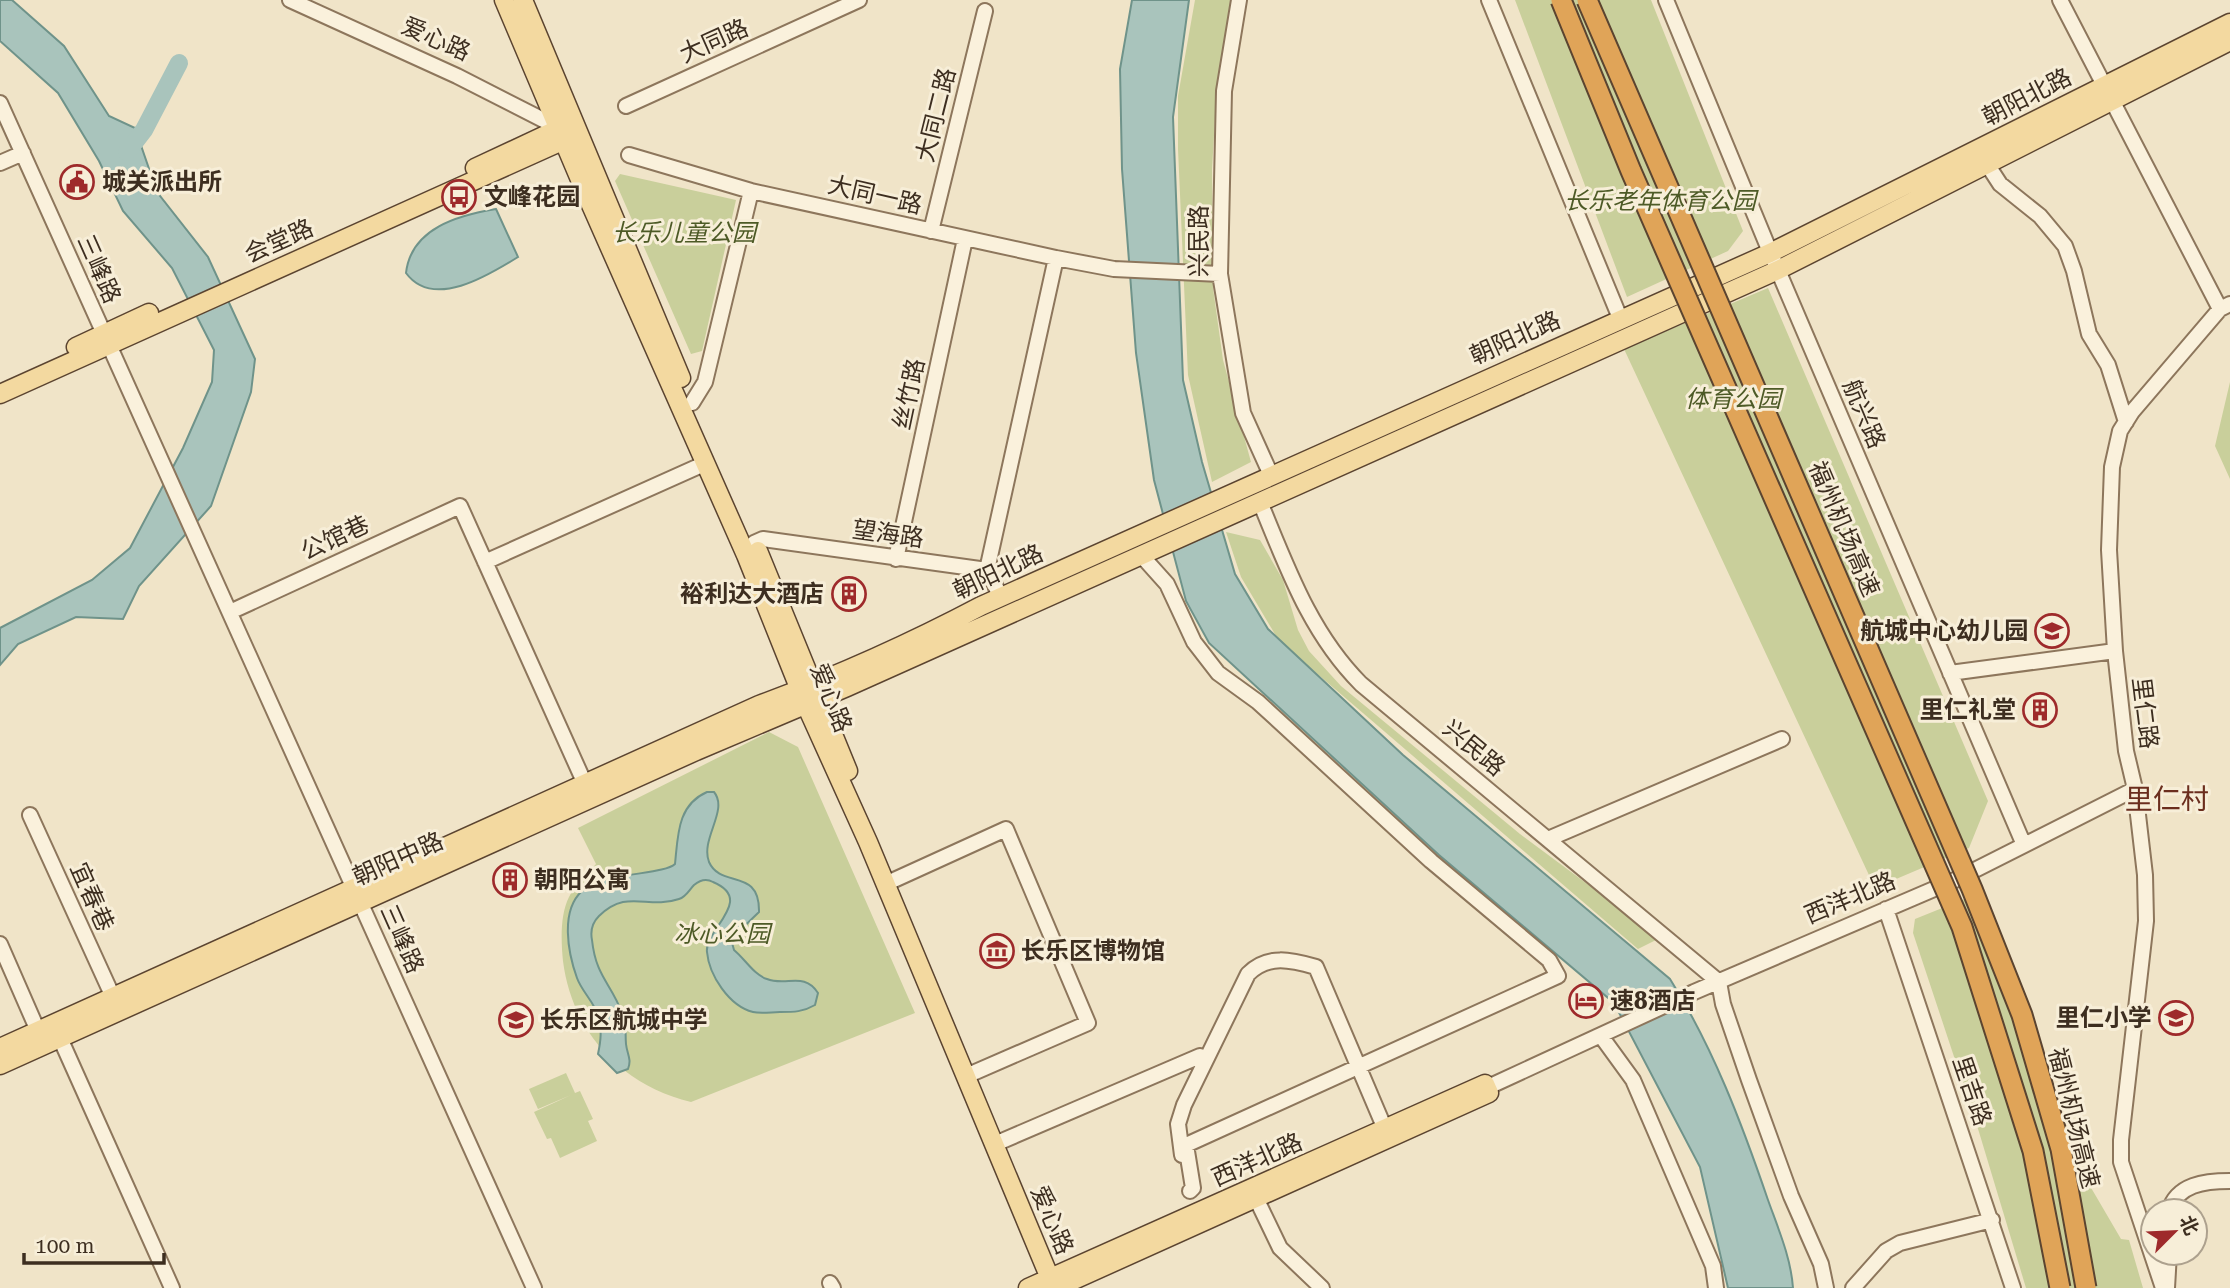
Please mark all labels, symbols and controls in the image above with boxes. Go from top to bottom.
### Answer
street label: 爱心路 [397,12,475,66]
street label: 大同路 [675,14,753,68]
street label: 朝阳北路 [1978,63,2076,131]
street label: 大同二路 [911,65,961,165]
public building icon: 城关派出所 [58,163,96,201]
place label: 城关派出所 [102,168,222,196]
street label: 大同一路 [825,171,925,219]
bus stop icon: 文峰花园 [440,178,478,216]
place label: 文峰花园 [484,183,580,211]
park label: 长乐老年体育公园 [1564,187,1759,215]
street label: 兴民路 [1185,205,1213,277]
street label: 会堂路 [240,214,318,268]
park label: 长乐儿童公园 [612,219,759,247]
street label: 三峰路 [72,230,126,308]
street label: 朝阳北路 [1465,306,1565,370]
street label: 丝竹路 [888,356,930,432]
street label: 航兴路 [1837,375,1891,453]
park label: 体育公园 [1685,385,1784,413]
street label: 福州机场高速 [1803,457,1885,601]
street label: 公馆巷 [296,510,374,566]
street label: 望海路 [850,515,926,553]
street label: 朝阳北路 [949,539,1047,605]
building icon: 裕利达大酒店 [830,575,868,613]
place label: 裕利达大酒店 [680,580,824,608]
school or university icon: 航城中心幼儿园 [2033,612,2071,650]
place label: 航城中心幼儿园 [1860,617,2028,645]
street label: 爱心路 [805,659,857,737]
street label: 里仁路 [2127,676,2163,750]
building icon: 里仁礼堂 [2021,691,2059,729]
place label: 里仁礼堂 [1920,696,2016,724]
street label: 兴民路 [1437,714,1511,782]
district label: 里仁村 [2125,783,2209,816]
street label: 朝阳中路 [348,827,448,891]
street label: 宜春巷 [65,858,119,936]
building icon: 朝阳公寓 [491,861,529,899]
place label: 朝阳公寓 [534,866,630,894]
street label: 西洋北路 [1800,866,1900,930]
street label: 三峰路 [375,900,429,978]
park label: 冰心公园 [674,920,773,948]
museum icon: 长乐区博物馆 [978,932,1016,970]
place label: 长乐区博物馆 [1021,937,1165,965]
hotel icon: 速8酒店 [1567,982,1605,1020]
place label: 速8酒店 [1610,987,1695,1015]
school or university icon: 里仁小学 [2157,999,2195,1037]
school or university icon: 长乐区航城中学 [497,1001,535,1039]
place label: 里仁小学 [2056,1004,2152,1032]
place label: 长乐区航城中学 [540,1006,708,1034]
street label: 福州机场高速 [2043,1045,2105,1191]
street label: 里吉路 [1947,1052,1997,1130]
street label: 西洋北路 [1207,1128,1307,1192]
street label: 爱心路 [1025,1181,1079,1259]
north arrow [2139,1197,2209,1267]
text: 北 [2175,1212,2203,1239]
scale bar [24,1222,164,1266]
text: 100 m [35,1234,95,1258]

